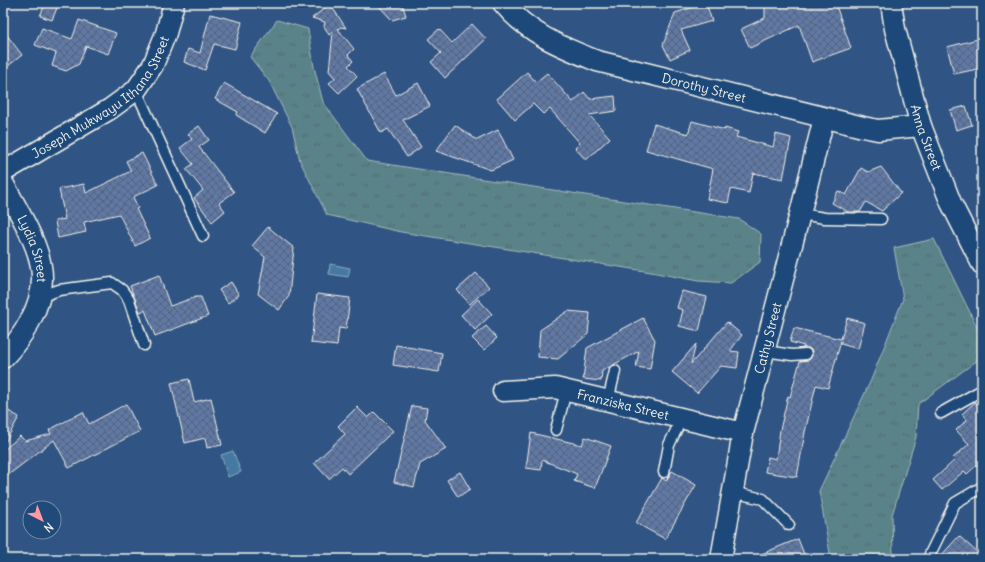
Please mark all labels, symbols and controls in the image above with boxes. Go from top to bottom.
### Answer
street label: Joseph Mukwayu Ithana Street [29,33,173,162]
street label: Dorothy Street [660,69,748,106]
street label: Anna Street [907,102,946,173]
street label: Lydia Street [14,212,51,283]
street label: Cathy Street [750,300,785,376]
street label: Franziska Street [575,385,671,424]
north arrow [22,500,62,540]
text: N [41,520,56,535]

